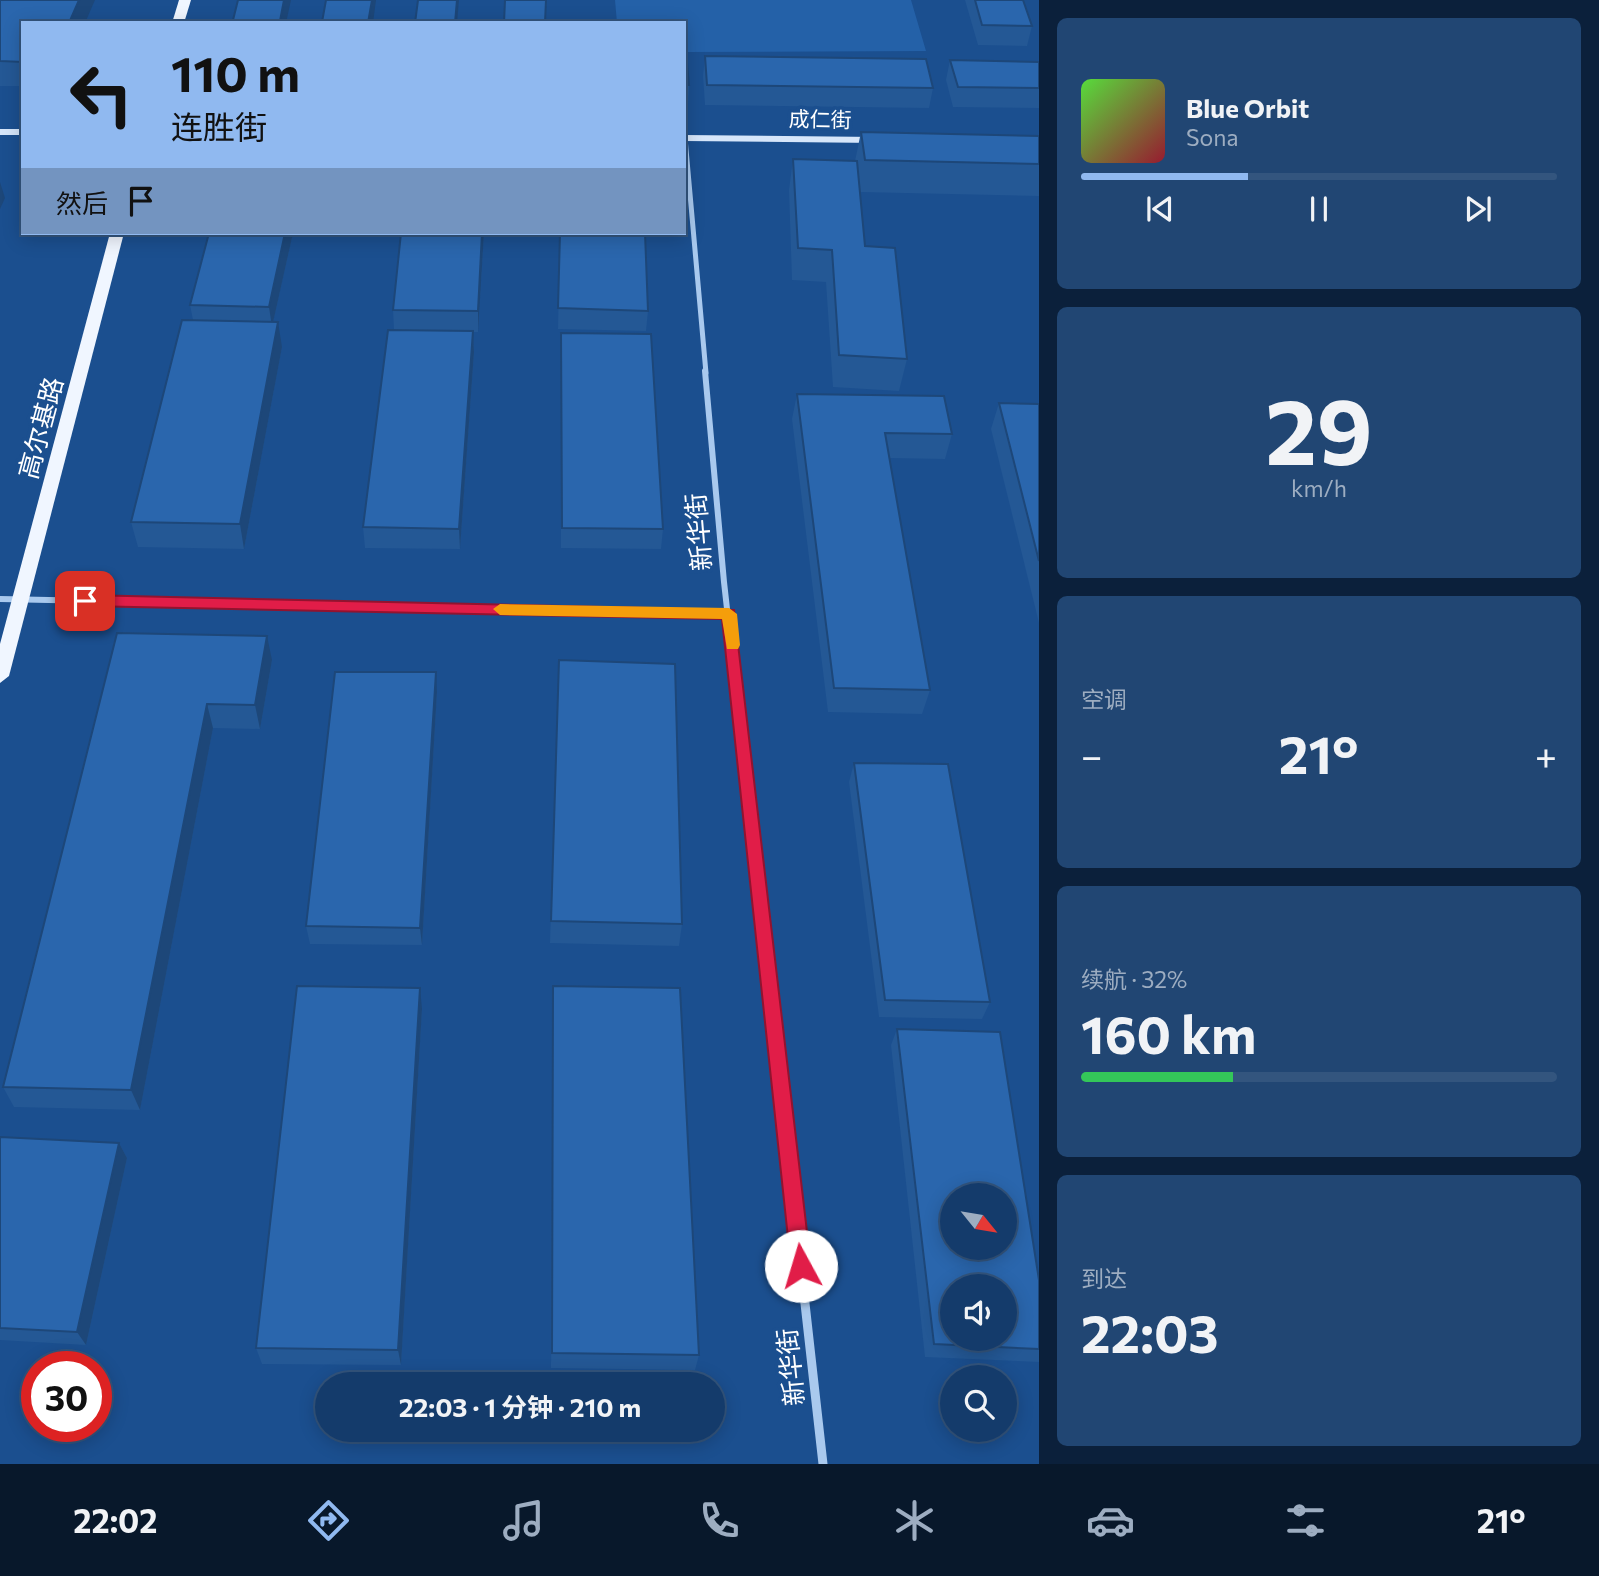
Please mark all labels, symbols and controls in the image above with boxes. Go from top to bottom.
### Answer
text: 110 m [171,42,300,102]
icon: left [56,49,147,140]
text: Blue Orbit [1186,92,1309,123]
street label: 成仁街 [788,105,852,132]
text: 连胜街 [171,106,267,146]
text: Sona [1186,123,1238,151]
icon: arrive [122,182,160,220]
text: 然后 [56,187,108,218]
icon: previous [1141,190,1179,228]
icon: pause [1300,190,1338,228]
icon: next [1459,190,1497,228]
text: 29 [1265,372,1373,484]
street label: 高尔基路 [11,373,68,482]
text: km/h [1291,474,1347,502]
street label: 新华街 [679,492,716,572]
pin [55,571,115,631]
icon: arrive [66,582,104,620]
text: 空调 [1081,685,1127,713]
text: 21° [1279,721,1358,785]
text: − [1081,731,1103,778]
text: + [1535,731,1557,778]
text: 续航 · 32% [1081,965,1187,993]
text: 160 km [1081,1001,1256,1065]
north arrow [940,1183,1017,1260]
map controls [940,1183,1017,1442]
position arrow [764,1229,838,1303]
text: 到达 [1081,1264,1127,1292]
button: sound [940,1274,1017,1351]
text: 22:03 [1081,1300,1218,1364]
street label: 新华街 [770,1327,809,1408]
speed limit sign: 30 [21,1351,112,1442]
button: search [940,1365,1017,1442]
text: 22:03 · 1 分钟 · 210 m [399,1391,641,1422]
icon: directions [304,1496,353,1545]
icon: music [499,1496,548,1545]
icon: phone [695,1496,744,1545]
icon: climate [890,1496,939,1545]
icon: car [1086,1496,1135,1545]
icon: filters [1281,1496,1330,1545]
text: 22:02 [73,1500,157,1540]
text: 21° [1477,1500,1526,1540]

